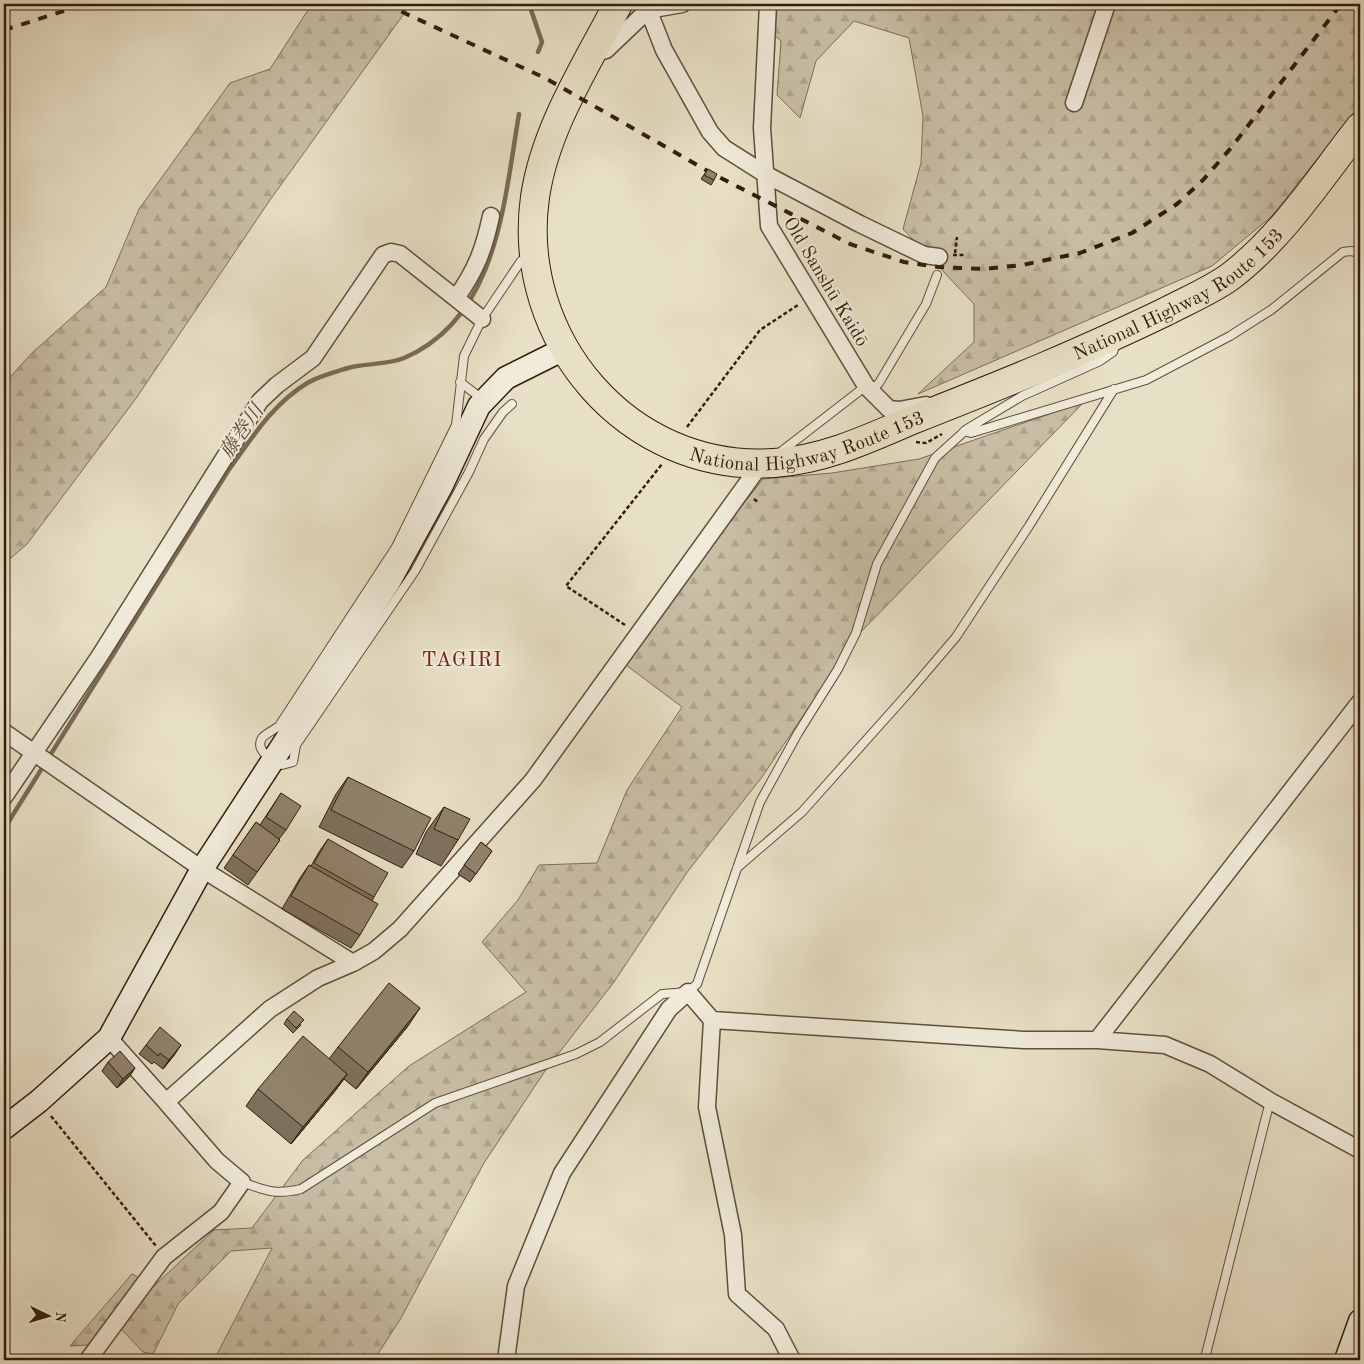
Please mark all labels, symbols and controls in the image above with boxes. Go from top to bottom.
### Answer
street label: Old Sanshū Kaidō [779,214,871,350]
street label: National Highway Route 153 [1071,226,1288,365]
water label: 藤巻川 [216,399,269,462]
street label: National Highway Route 153 [687,409,927,476]
district label: TAGIRI [421,650,503,671]
north arrow [22,1292,72,1342]
text: N [52,1311,67,1323]

